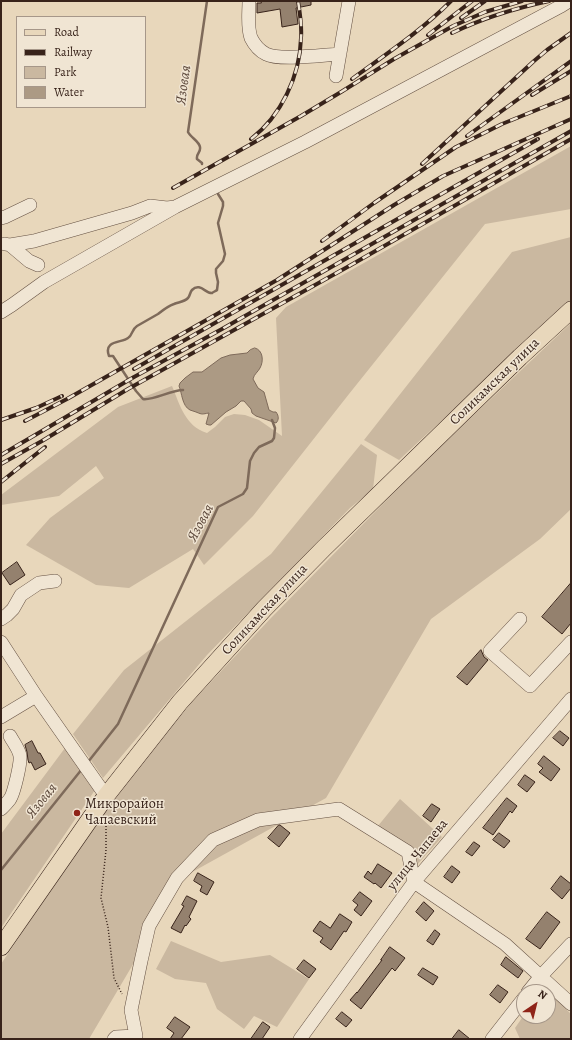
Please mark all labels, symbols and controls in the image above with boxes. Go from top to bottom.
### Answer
legend [16,16,146,108]
text: Road [54,24,79,40]
text: Railway [54,44,92,60]
text: Park [54,64,77,80]
water label: Язовая [172,64,196,106]
text: Water [54,84,84,100]
street label: Соликамская улица [447,335,543,429]
water label: Язовая [184,501,218,545]
street label: Соликамская улица [219,561,311,659]
water label: Язовая [22,780,62,822]
place label: Микрорайон Чапаевский [85,797,164,830]
marker: Микрорайон Чапаевский [72,808,82,818]
street label: улица Чапаева [384,816,452,894]
north arrow [516,984,556,1024]
text: N [535,986,550,1003]

